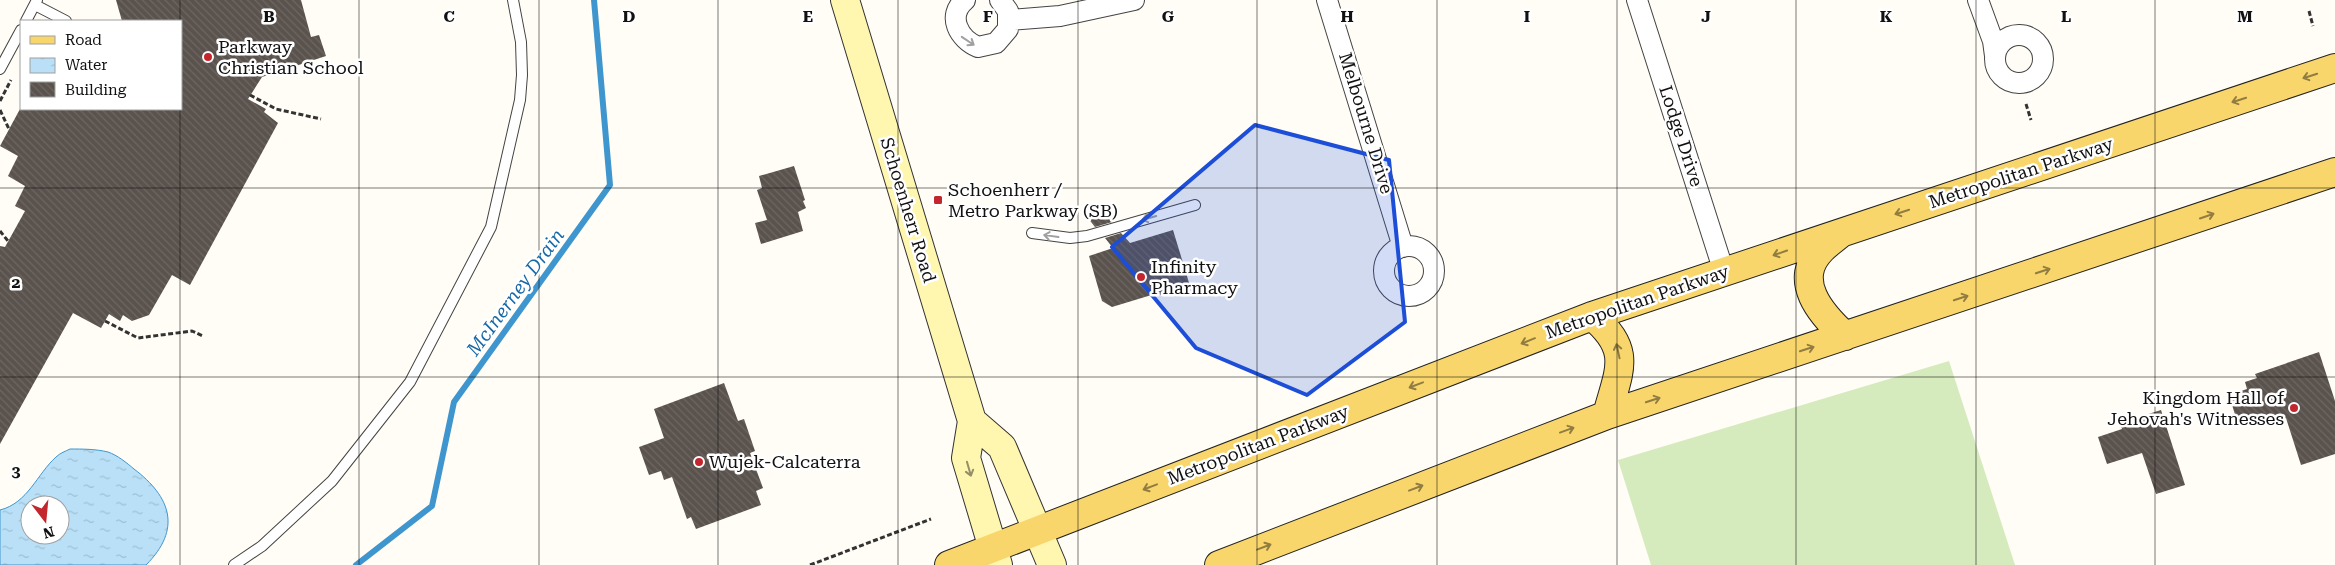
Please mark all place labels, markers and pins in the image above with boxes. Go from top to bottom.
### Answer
place label: Parkway Christian School [218,36,364,78]
marker: Parkway Christian School [202,51,214,63]
place label: Schoenherr / Metro Parkway (SB) [948,179,1118,221]
marker: Schoenherr / Metro Parkway (SB) [932,194,944,206]
place label: Infinity Pharmacy [1151,256,1238,298]
marker: Infinity Pharmacy [1135,271,1147,283]
place label: Kingdom Hall of Jehovah's Witnesses [2107,387,2285,429]
marker: Kingdom Hall of Jehovah's Witnesses [2288,402,2300,414]
place label: Wujek-Calcaterra [709,451,861,472]
marker: Wujek-Calcaterra [693,456,705,468]

